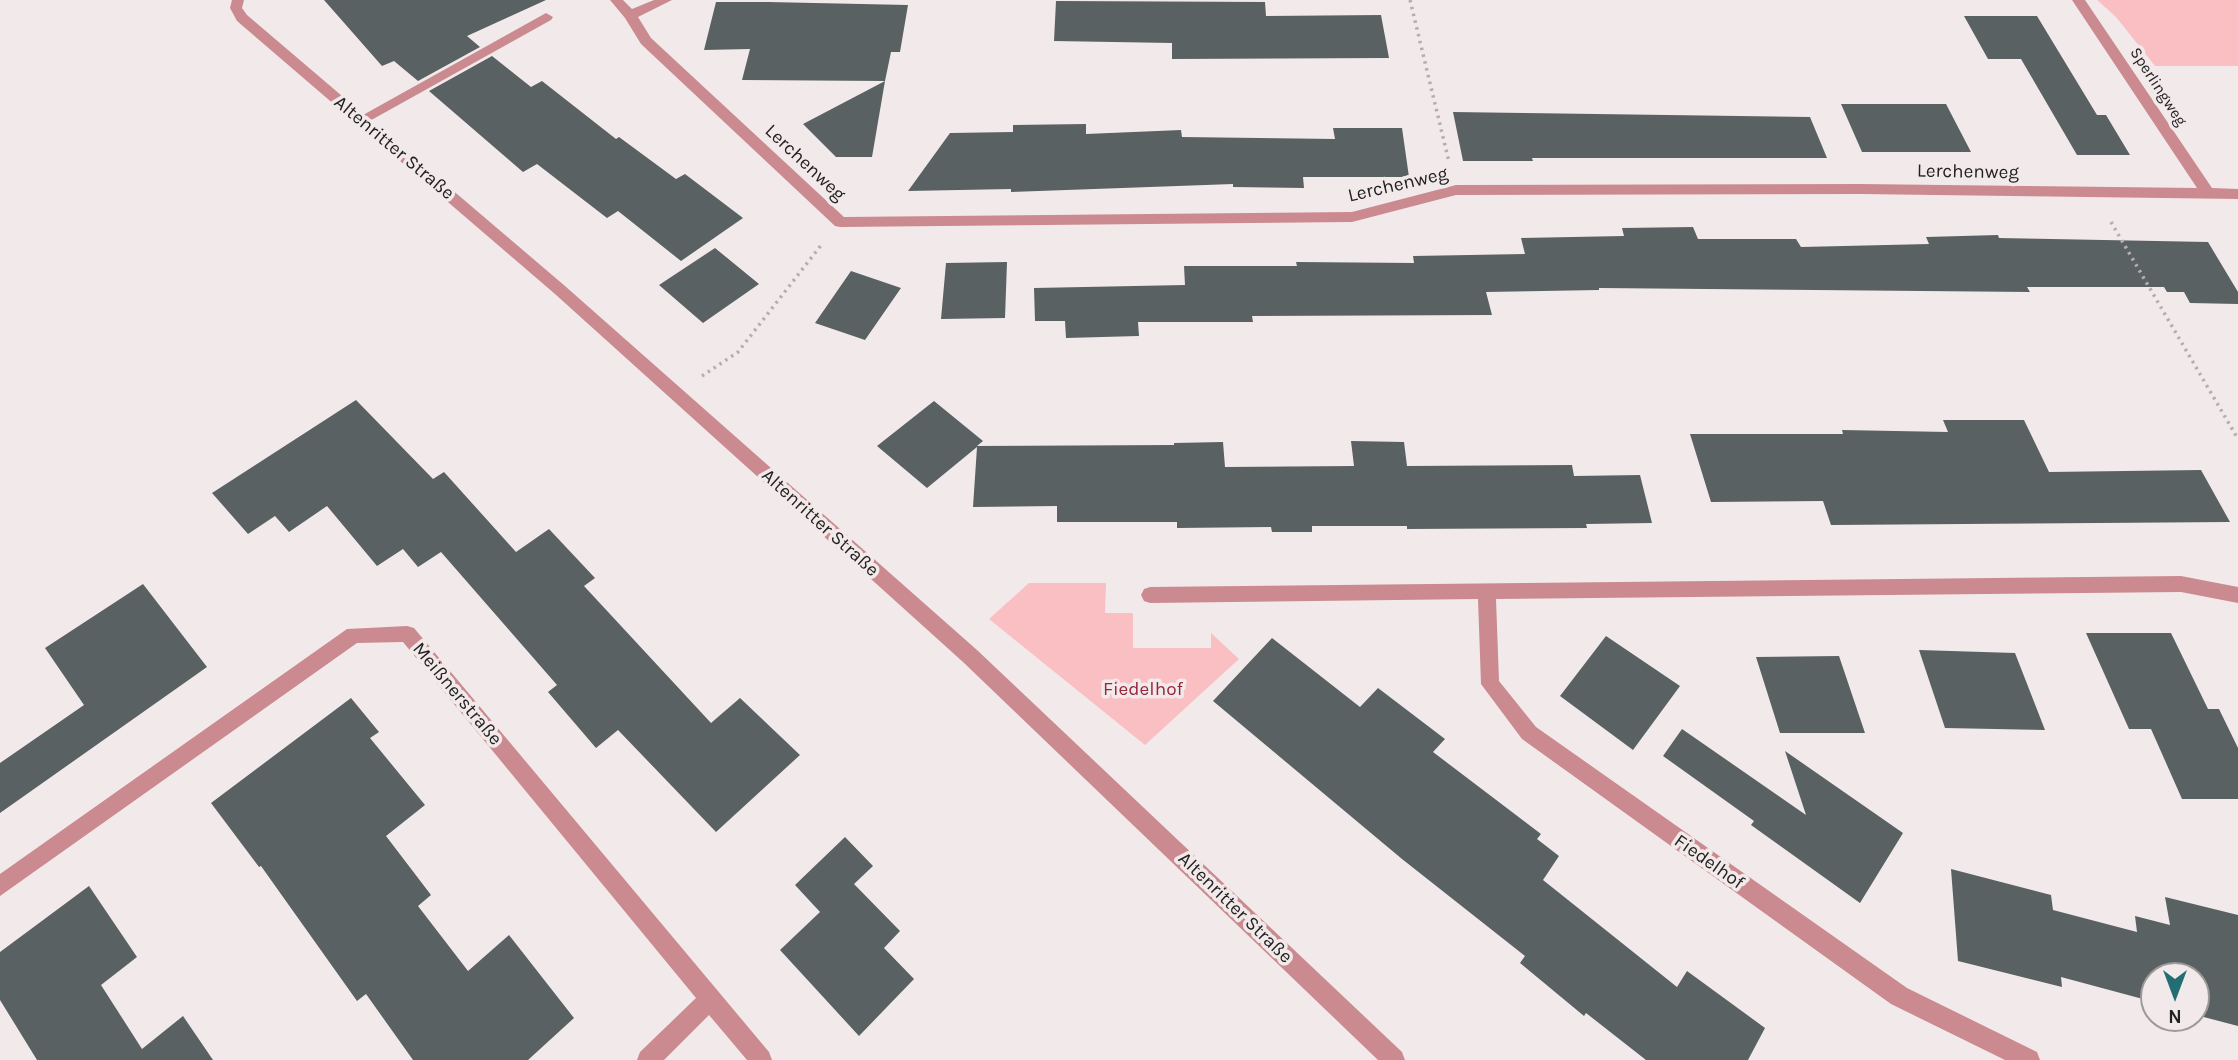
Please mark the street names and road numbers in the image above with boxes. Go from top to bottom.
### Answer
street label: Sperlingweg [2125,44,2191,130]
street label: Altenritter Straße [329,91,459,205]
street label: Lerchenweg [760,120,850,206]
street label: Lerchenweg [1917,160,2019,184]
street label: Lerchenweg [1346,162,1450,208]
street label: Altenritter Straße [757,464,883,582]
street label: Meißnerstraße [407,638,507,750]
street label: Fiedelhof [1670,830,1748,894]
street label: Altenritter Straße [1173,848,1297,968]

